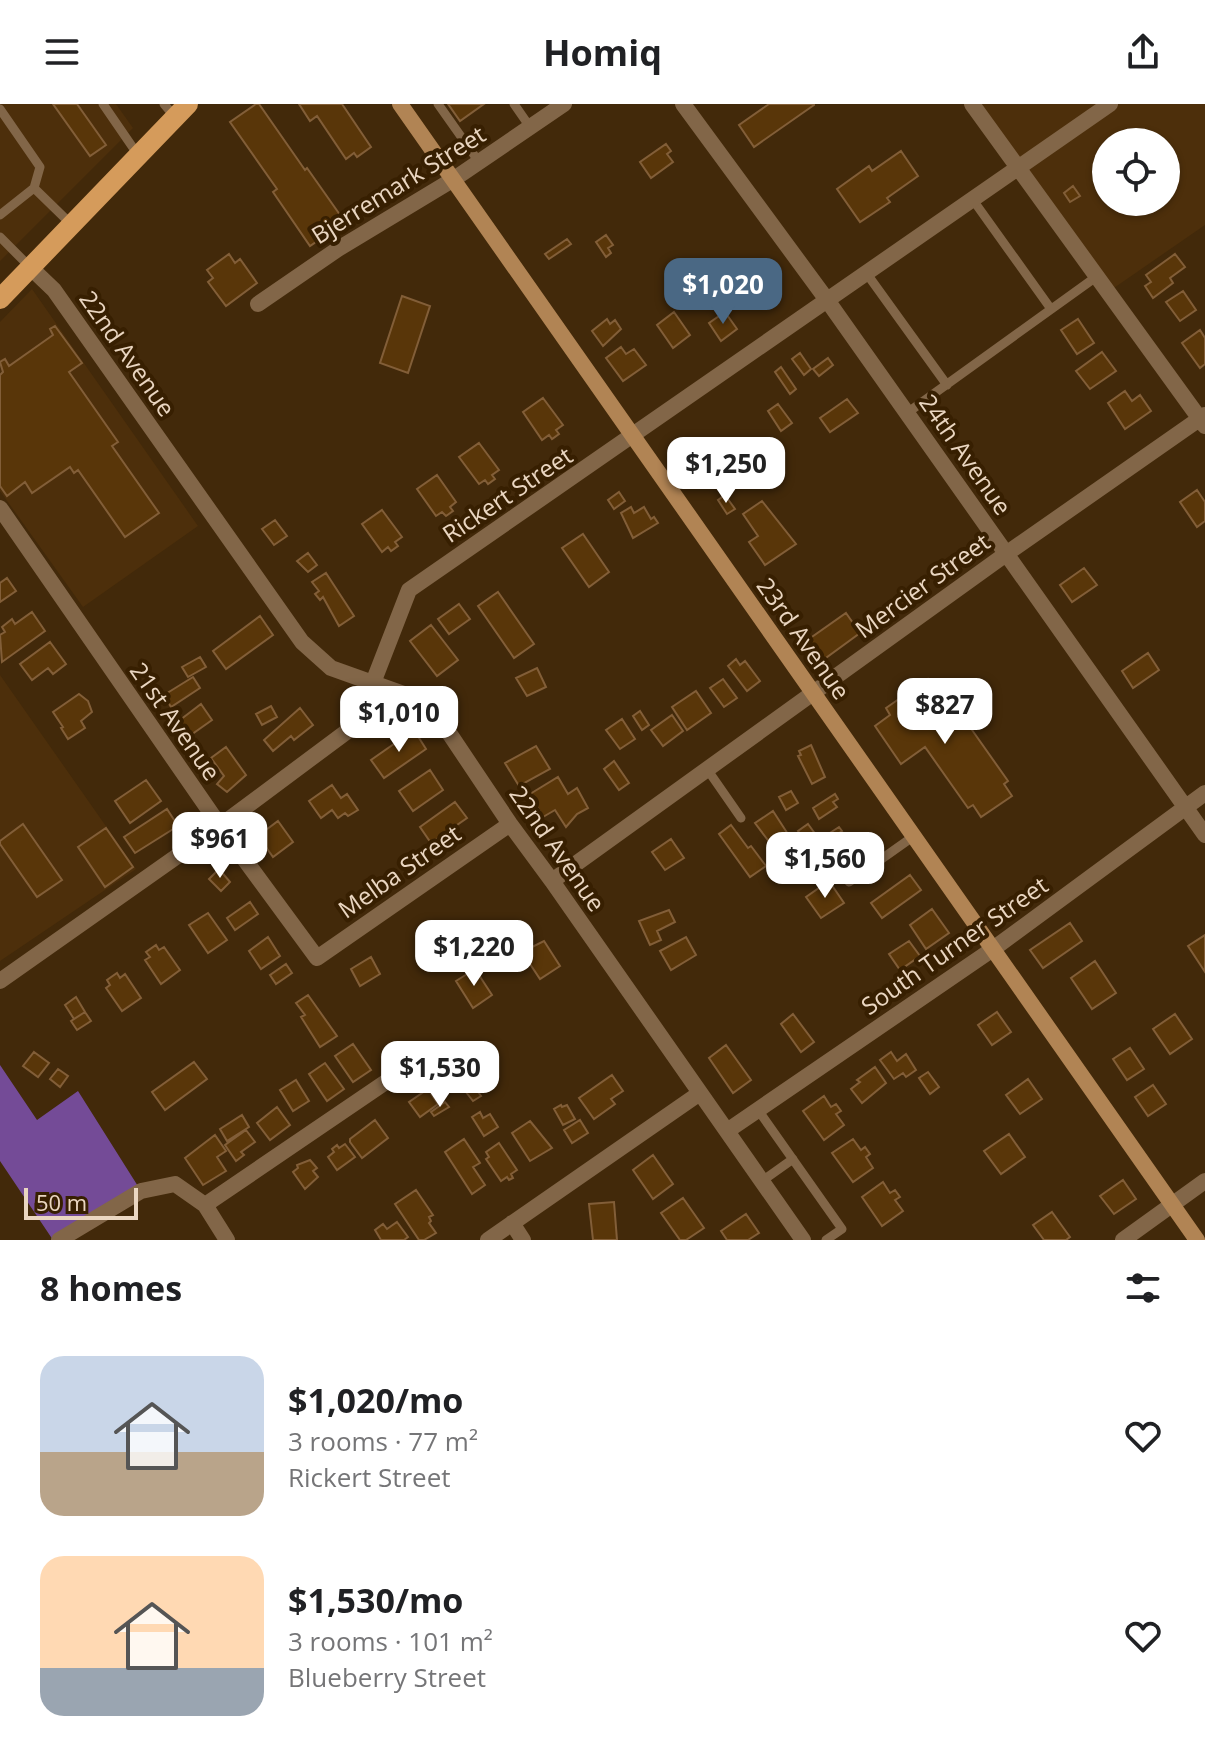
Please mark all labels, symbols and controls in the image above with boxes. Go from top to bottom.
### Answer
text: Homiq [543,28,662,77]
icon: menu [40,30,84,74]
icon: share [1121,30,1165,74]
street label: Bjerremark Street [305,117,491,251]
map controls [1092,128,1180,216]
button: locate [1092,128,1180,216]
pin: $1,020 [658,258,788,326]
text: $1,020 [682,266,764,302]
street label: 22nd Avenue [72,283,184,423]
street label: 24th Avenue [912,387,1020,521]
pin: $1,250 [661,437,791,505]
street label: Rickert Street [436,438,578,550]
text: $1,250 [685,445,767,481]
street label: Mercier Street [848,525,996,645]
street label: 23rd Avenue [750,570,858,706]
street label: 21st Avenue [123,655,229,787]
pin: $827 [898,678,992,746]
pin: $1,010 [334,686,464,754]
text: $827 [915,686,975,722]
text: $1,010 [358,694,440,730]
street label: 22nd Avenue [502,778,614,918]
pin: $961 [173,812,267,880]
street label: Melba Street [331,817,467,925]
text: $961 [190,820,250,856]
pin: $1,560 [760,832,890,900]
text: $1,560 [784,840,866,876]
street label: South Turner Street [854,868,1054,1022]
pin: $1,220 [409,920,539,988]
text: $1,220 [433,928,515,964]
pin: $1,530 [375,1041,505,1109]
text: $1,530 [399,1049,481,1085]
scale bar [24,1184,138,1220]
text: 50 m [36,1187,87,1217]
text: 8 homes [40,1265,182,1311]
icon: filters [1121,1266,1165,1310]
text: $1,020/mo [288,1377,463,1423]
icon: home [104,1388,200,1484]
icon: heart [1121,1414,1165,1458]
text: 3 rooms · 77 m² [288,1423,478,1459]
text: Rickert Street [288,1459,451,1495]
text: $1,530/mo [288,1577,463,1623]
icon: home [104,1588,200,1684]
icon: heart [1121,1614,1165,1658]
text: 3 rooms · 101 m² [288,1623,493,1659]
text: Blueberry Street [288,1659,486,1695]

